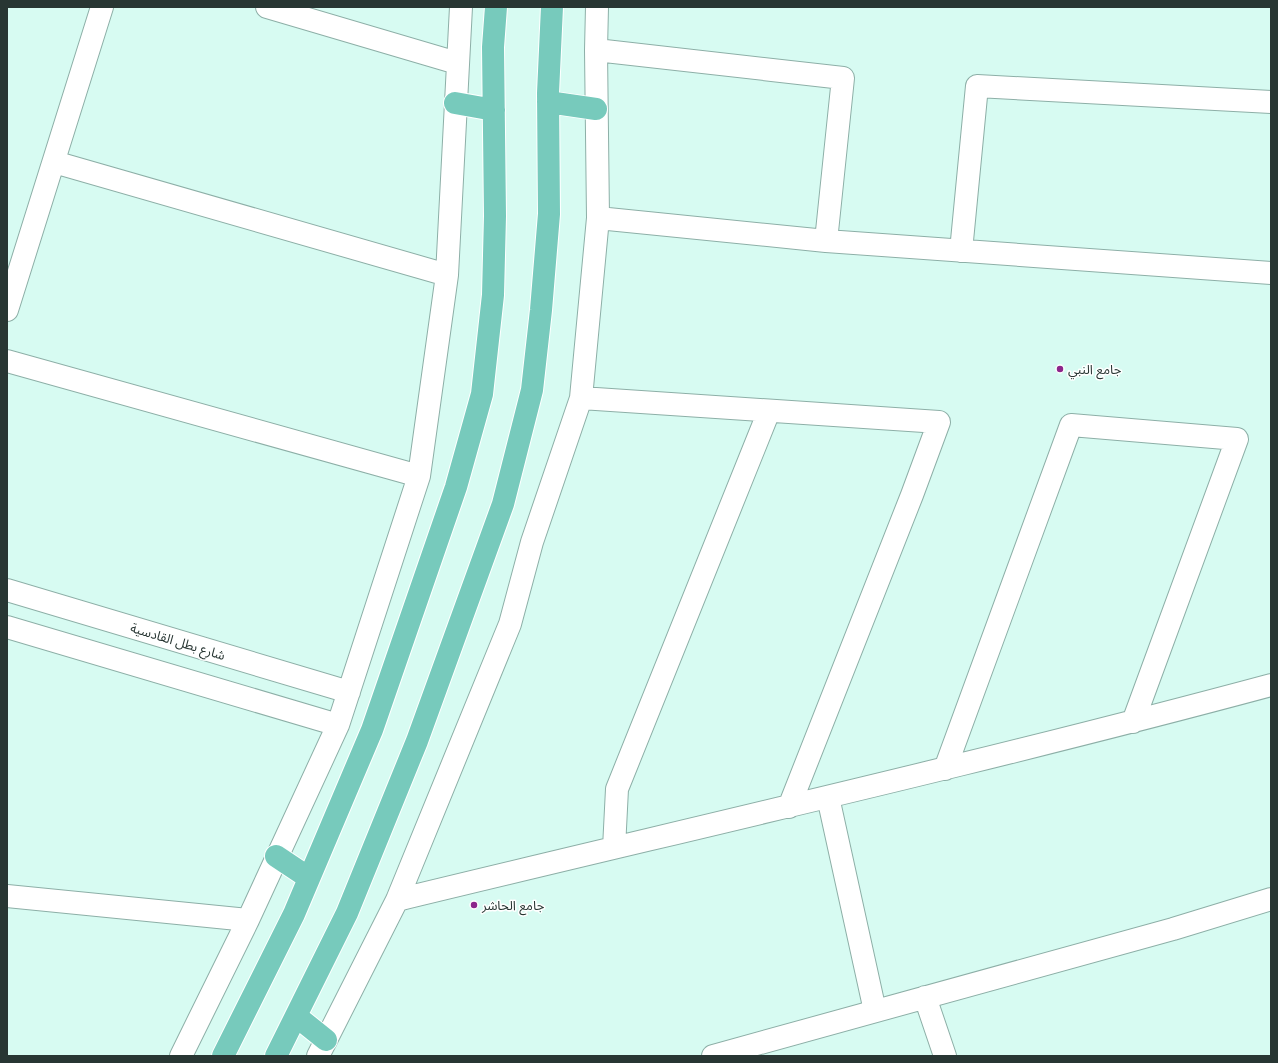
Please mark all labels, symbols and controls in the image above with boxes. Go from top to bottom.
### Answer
place label: جامع النبي [1068,361,1122,380]
marker: جامع النبي [1055,364,1065,374]
street label: شارع بطل القادسية [128,619,227,666]
place label: جامع الحاشر [481,897,545,916]
marker: جامع الحاشر [469,900,479,910]

